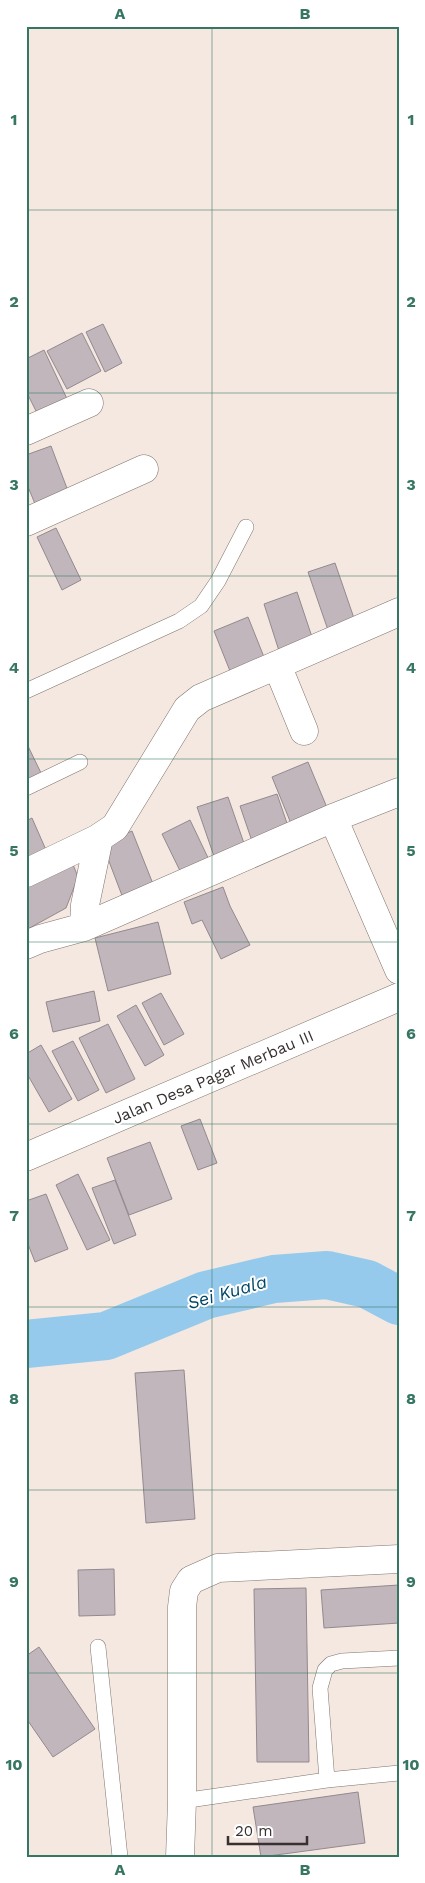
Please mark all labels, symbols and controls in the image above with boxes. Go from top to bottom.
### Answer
text: A [115,4,126,23]
text: B [300,4,311,23]
text: 1 [11,110,17,129]
text: 1 [408,110,414,129]
text: 2 [9,292,19,311]
text: 2 [406,292,416,311]
text: 3 [9,475,19,494]
text: 3 [406,475,416,494]
text: 4 [9,658,19,677]
text: 4 [406,658,416,677]
text: 5 [9,841,19,860]
text: 5 [406,841,416,860]
text: 6 [9,1024,19,1043]
text: 6 [406,1024,416,1043]
street label: Jalan Desa Pagar Merbau III [110,1026,316,1128]
text: 7 [9,1206,19,1225]
text: 7 [406,1206,416,1225]
water label: Sei Kuala [185,1271,269,1313]
text: 8 [9,1389,19,1408]
text: 8 [406,1389,416,1408]
text: 9 [9,1572,19,1591]
text: 9 [406,1572,416,1591]
text: 10 [5,1755,23,1774]
text: 10 [402,1755,420,1774]
scale bar [228,1813,306,1845]
text: 20 m [235,1822,273,1840]
text: A [115,1860,126,1879]
text: B [300,1860,311,1879]

